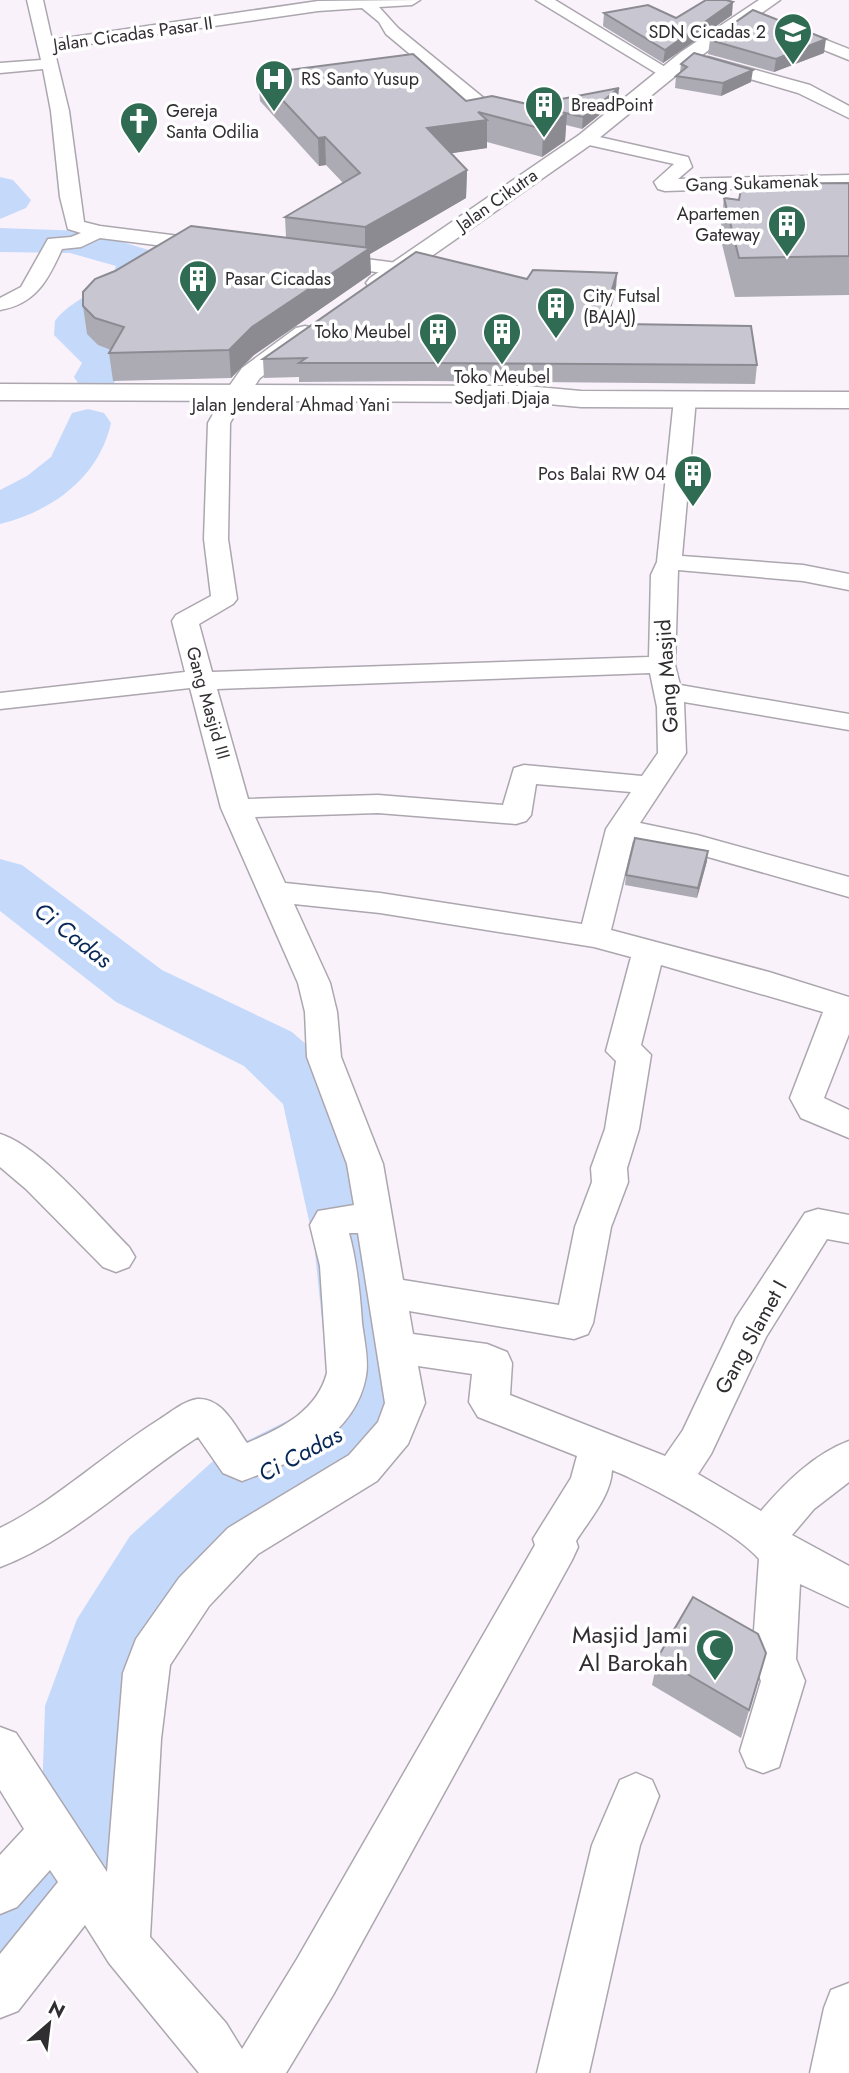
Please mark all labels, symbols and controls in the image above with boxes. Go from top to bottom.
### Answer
street label: Jalan Cicadas Pasar II [50,10,214,58]
school or university icon: SDN Cicadas 2 [772,11,814,66]
place label: SDN Cicadas 2 [648,19,766,45]
hospital icon: RS Santo Yusup [253,58,295,113]
place label: RS Santo Yusup [301,66,419,92]
building icon: BreadPoint [523,84,565,139]
place label: BreadPoint [571,92,653,118]
place label: Gereja Santa Odilia [166,98,259,145]
church icon: Gereja Santa Odilia [118,100,160,155]
street label: Jalan Cikutra [449,162,543,239]
street label: Gang Sukamenak [685,168,819,198]
place label: Apartemen Gateway [677,201,760,248]
building icon: Apartemen Gateway [766,203,808,258]
building icon: Pasar Cicadas [177,258,219,313]
place label: Pasar Cicadas [225,266,331,292]
place label: City Futsal (BAJAJ) [583,283,660,330]
building icon: City Futsal (BAJAJ) [535,285,577,340]
building icon: Toko Meubel [417,311,459,366]
building icon: Toko Meubel Sedjati Djaja [481,311,523,366]
place label: Toko Meubel [315,319,411,345]
place label: Toko Meubel Sedjati Djaja [454,364,550,411]
street label: Jalan Jenderal Ahmad Yani [190,392,390,418]
building icon: Pos Balai RW 04 [672,453,714,508]
place label: Pos Balai RW 04 [538,461,666,487]
street label: Gang Masjid [648,618,686,734]
street label: Gang Masjid III [179,644,237,762]
water label: Ci Cadas [27,894,120,977]
street label: Gang Slamet I [707,1275,795,1399]
water label: Ci Cadas [252,1417,349,1490]
place label: Masjid Jami Al Barokah [572,1617,688,1680]
mosque icon: Masjid Jami Al Barokah [694,1627,736,1682]
north arrow [14,1989,84,2059]
text: N [44,1994,70,2025]

